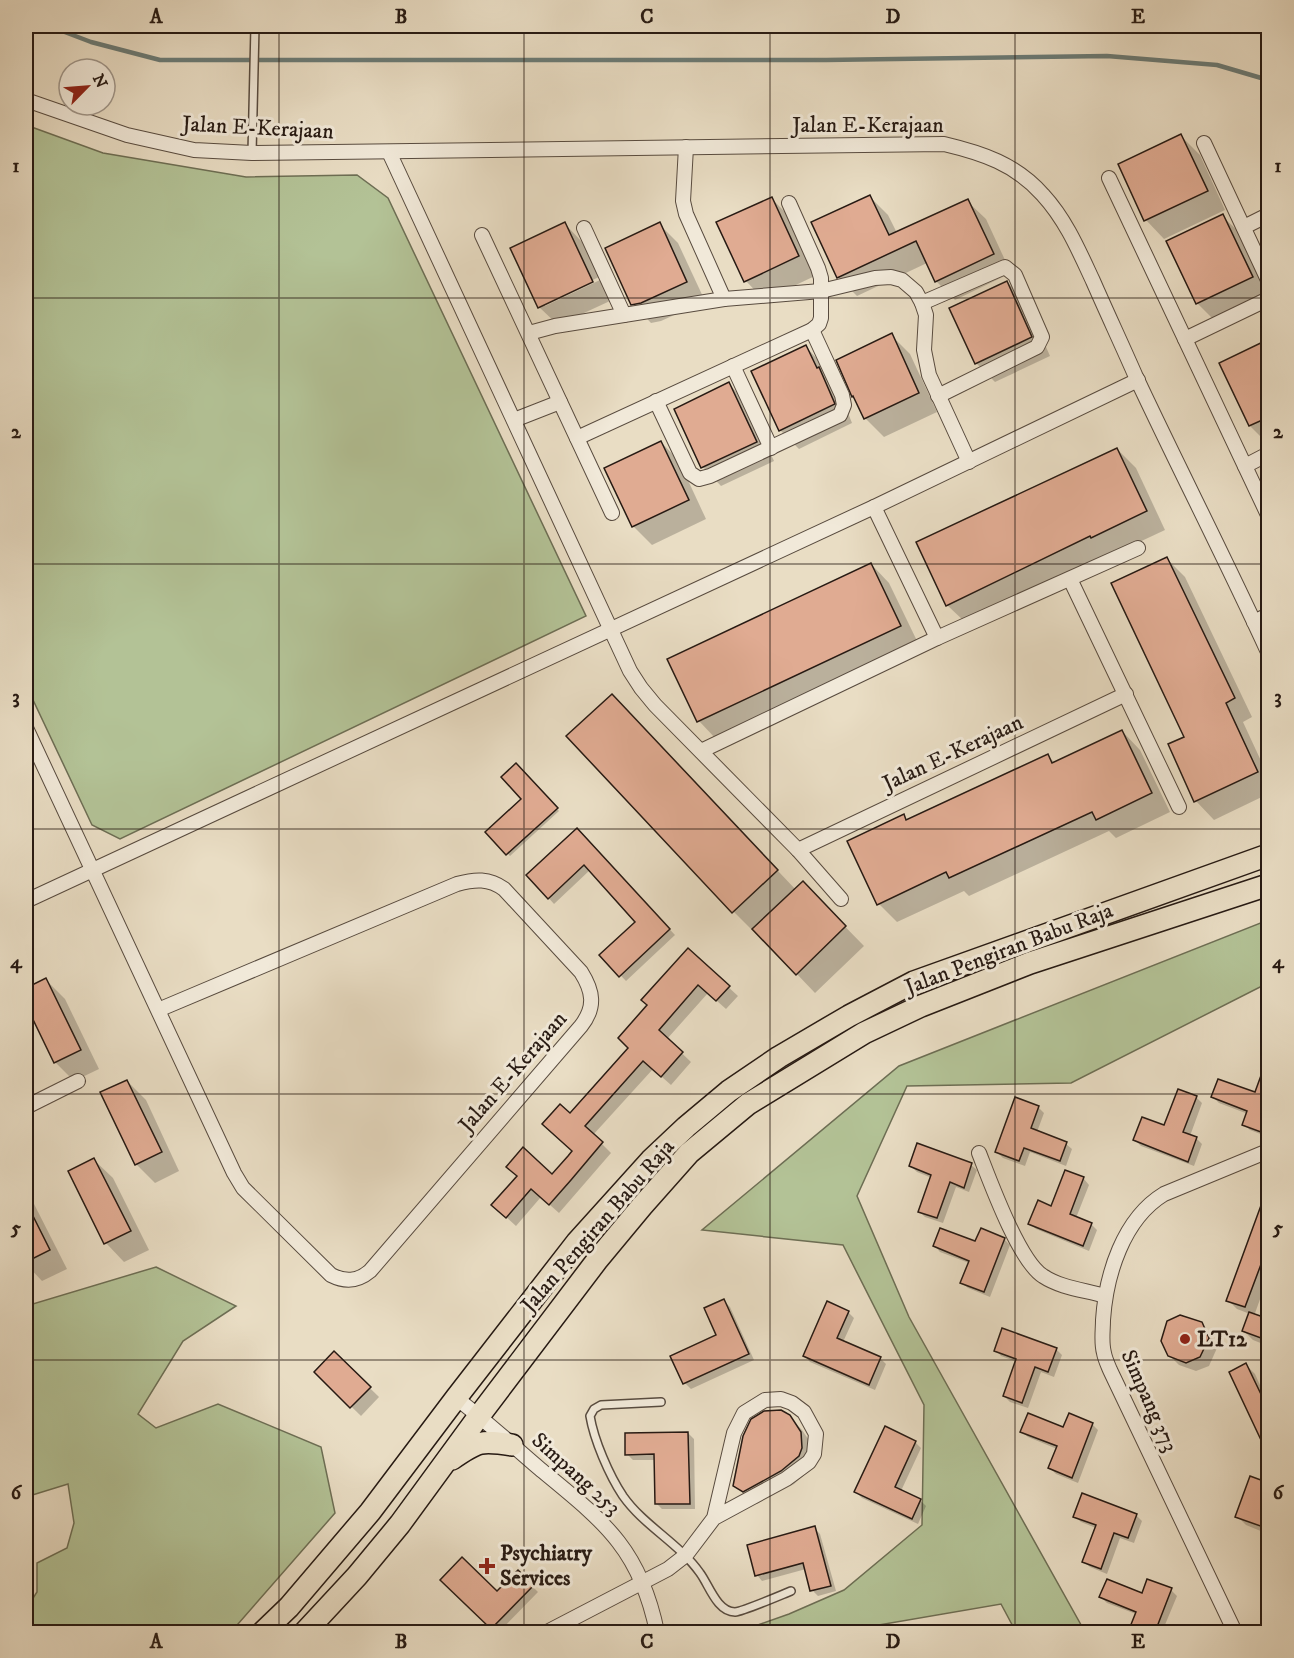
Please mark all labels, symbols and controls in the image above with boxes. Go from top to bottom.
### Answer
text: A [149,5,164,30]
text: B [395,5,407,30]
text: C [640,5,654,30]
text: D [886,5,901,30]
text: E [1131,5,1145,30]
north arrow [57,57,117,117]
text: N [88,71,112,91]
street label: Jalan E-Kerajaan [180,110,335,145]
street label: Jalan E-Kerajaan [790,112,944,139]
text: 1 [12,154,20,179]
text: 1 [1274,154,1282,179]
text: 2 [11,420,22,445]
text: 2 [1273,420,1284,445]
text: 3 [12,685,20,710]
text: 3 [1274,685,1282,710]
street label: Jalan E-Kerajaan [877,709,1028,798]
street label: Jalan Pengiran Babu Raja [899,897,1117,1002]
text: 4 [10,950,23,975]
text: 4 [1272,950,1285,975]
street label: Jalan E-Kerajaan [452,1006,573,1140]
street label: Jalan Pengiran Babu Raja [514,1133,681,1320]
text: 5 [10,1216,21,1241]
text: 5 [1272,1216,1283,1241]
place label: LT12 [1197,1326,1248,1353]
marker: LT12 [1178,1332,1192,1346]
street label: Simpang 373 [1114,1346,1184,1456]
street label: Simpang 253 [526,1427,626,1521]
text: 6 [11,1481,23,1506]
text: 6 [1273,1481,1285,1506]
place label: Psychiatry Services [500,1540,593,1592]
marker: Psychiatry Services [478,1557,496,1575]
text: A [149,1630,164,1655]
text: B [395,1630,407,1655]
text: C [640,1630,654,1655]
text: D [886,1630,901,1655]
text: E [1131,1630,1145,1655]

